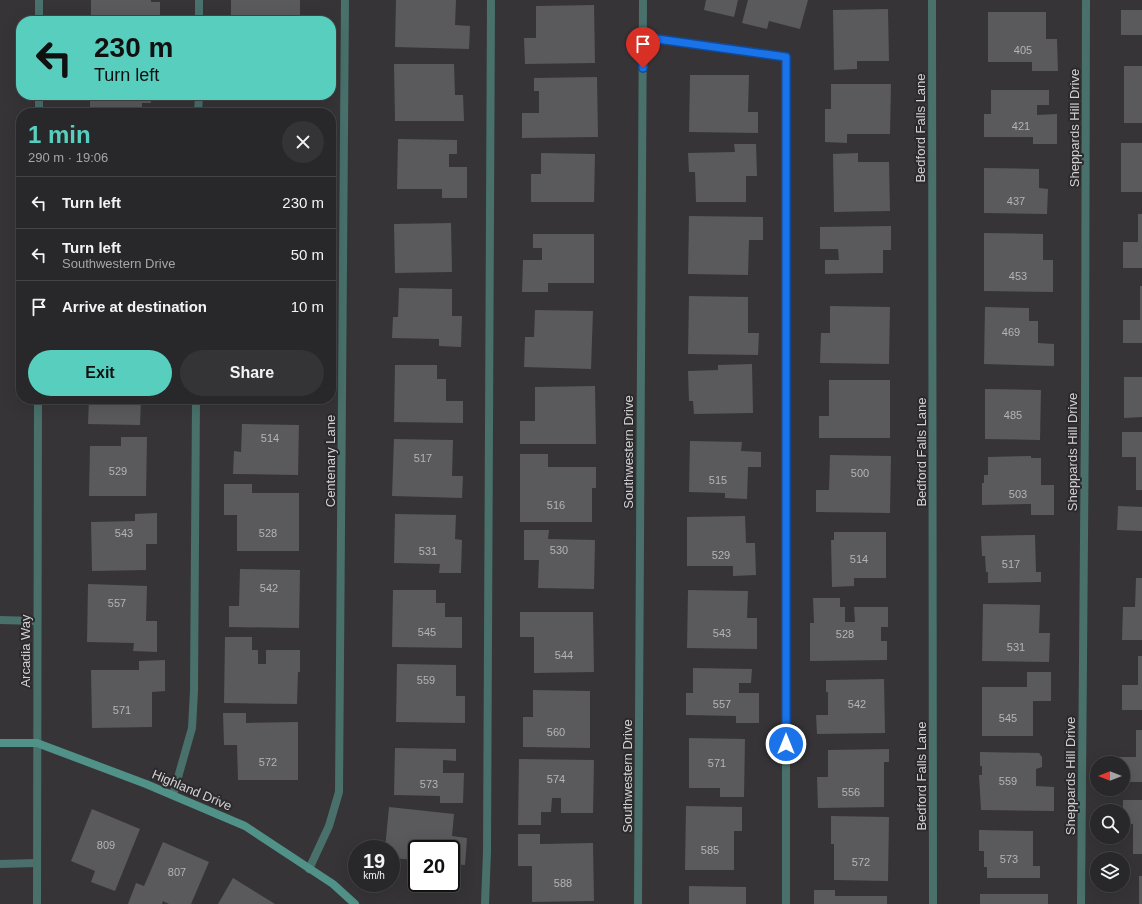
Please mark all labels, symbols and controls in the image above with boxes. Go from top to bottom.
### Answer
pin [626,27,660,68]
icon: left [28,32,80,84]
text: 230 m [94,32,173,63]
icon: arrive [632,33,654,55]
house number: 405 [1014,44,1032,56]
text: Turn left [94,65,159,85]
street label: Sheppards Hill Drive [1067,69,1082,187]
street label: Bedford Falls Lane [913,73,928,183]
house number: 421 [1012,120,1030,132]
text: 1 min [28,121,91,148]
button: close [282,121,324,163]
text: 290 m · 19:06 [28,150,108,165]
icon: left [28,192,50,214]
text: Turn left [62,194,121,211]
text: 230 m [282,194,324,211]
house number: 437 [1007,195,1025,207]
text: Turn left [62,239,121,256]
icon: left [28,244,50,266]
text: 50 m [291,246,324,263]
text: Southwestern Drive [62,256,175,271]
house number: 453 [1009,270,1027,282]
icon: arrive [28,296,50,318]
text: Arrive at destination [62,298,207,315]
text: 10 m [291,298,324,315]
house number: 469 [1002,326,1020,338]
button: Exit [28,350,172,396]
button: Share [180,350,324,396]
street label: Sheppards Hill Drive [1065,393,1080,511]
street label: Southwestern Drive [621,395,636,509]
street label: Bedford Falls Lane [914,397,929,507]
house number: 485 [1004,409,1022,421]
street label: Centenary Lane [323,415,338,507]
house number: 514 [261,432,279,444]
house number: 517 [414,452,432,464]
house number: 529 [109,465,127,477]
house number: 500 [851,467,869,479]
house number: 515 [709,474,727,486]
house number: 503 [1009,488,1027,500]
house number: 516 [547,499,565,511]
house number: 543 [115,527,133,539]
house number: 528 [259,527,277,539]
house number: 530 [550,544,568,556]
house number: 531 [419,545,437,557]
house number: 529 [712,549,730,561]
house number: 514 [850,553,868,565]
house number: 517 [1002,558,1020,570]
house number: 542 [260,582,278,594]
house number: 557 [108,597,126,609]
street label: Arcadia Way [18,614,33,688]
house number: 545 [418,626,436,638]
house number: 543 [713,627,731,639]
house number: 528 [836,628,854,640]
house number: 531 [1007,641,1025,653]
house number: 544 [555,649,573,661]
house number: 559 [417,674,435,686]
house number: 557 [713,698,731,710]
house number: 542 [848,698,866,710]
house number: 571 [113,704,131,716]
house number: 545 [999,712,1017,724]
street label: Sheppards Hill Drive [1063,717,1078,835]
street label: Southwestern Drive [620,719,635,833]
street label: Bedford Falls Lane [914,721,929,831]
position arrow [765,723,807,765]
house number: 560 [547,726,565,738]
house number: 572 [259,756,277,768]
north arrow [1090,756,1130,796]
map controls [1090,756,1130,892]
house number: 571 [708,757,726,769]
street label: Highland Drive [150,766,234,814]
house number: 574 [547,773,565,785]
house number: 559 [999,775,1017,787]
house number: 573 [420,778,438,790]
house number: 556 [842,786,860,798]
button: search [1090,804,1130,844]
house number: 809 [97,839,115,851]
speed limit sign: 20 [408,840,460,892]
house number: 585 [701,844,719,856]
text: 19 [363,850,385,872]
button: layers [1090,852,1130,892]
house number: 573 [1000,853,1018,865]
house number: 572 [852,856,870,868]
house number: 807 [168,866,186,878]
text: km/h [363,870,385,881]
house number: 588 [554,877,572,889]

